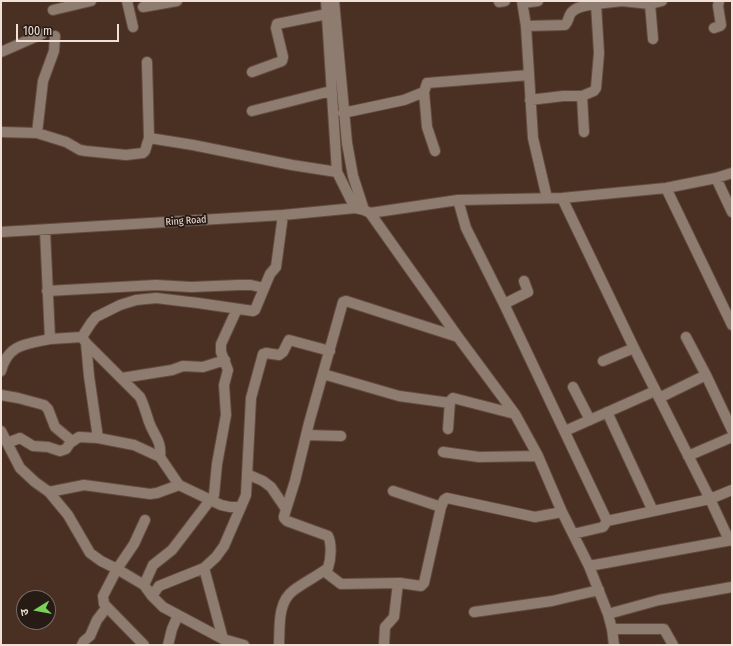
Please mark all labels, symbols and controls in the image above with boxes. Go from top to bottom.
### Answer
scale bar [18,16,121,42]
text: 100 m [23,24,52,38]
street label: Ring Road [165,214,207,228]
north arrow [16,590,56,630]
text: उ [18,608,32,617]

